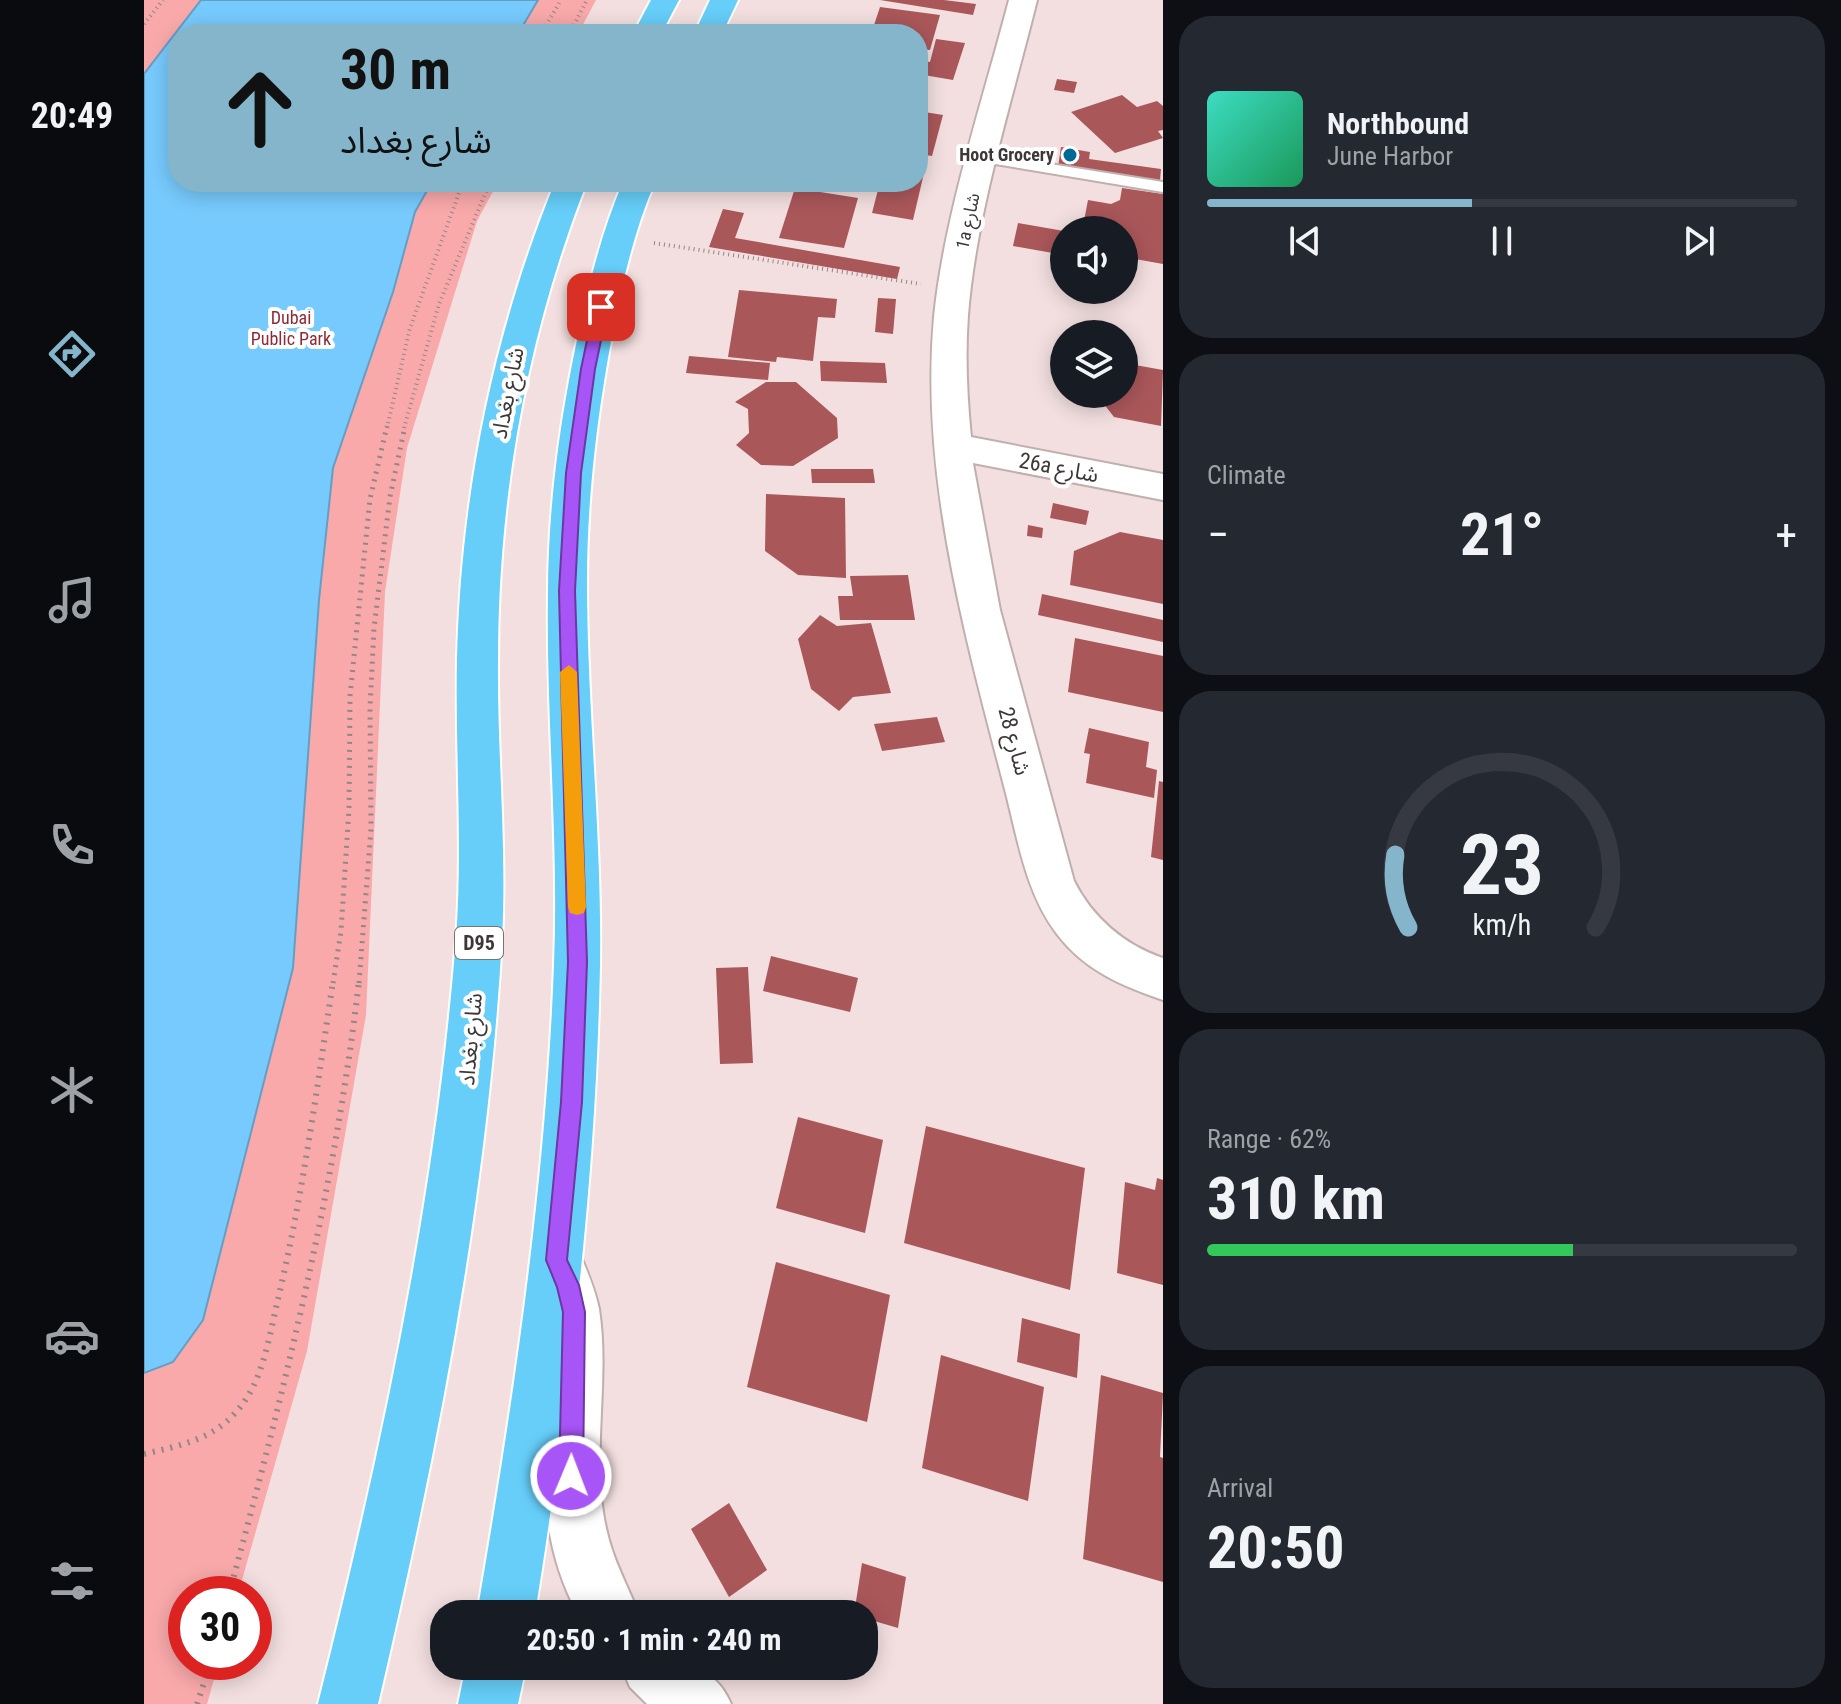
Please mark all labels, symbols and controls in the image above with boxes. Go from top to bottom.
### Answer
text: 30 m [340,37,451,103]
icon: ahead [208,56,312,160]
text: 20:49 [31,95,113,137]
text: Northbound [1327,106,1469,141]
text: شارع بغداد [340,120,492,162]
text: June Harbor [1327,141,1453,171]
place label: Hoot Grocery [959,144,1054,165]
marker: Hoot Grocery [1061,146,1079,164]
street label: 1a شارع [951,191,988,252]
map controls [1050,216,1138,408]
button: sound [1050,216,1138,304]
icon: previous [1283,219,1327,263]
icon: pause [1480,219,1524,263]
icon: next [1677,219,1721,263]
pin [567,273,635,341]
icon: arrive [579,285,623,329]
park label: Dubai Public Park [251,307,331,349]
button: layers [1050,320,1138,408]
icon: directions [44,326,100,382]
street label: شارع بغداد [486,345,533,442]
street label: 26a شارع [1016,448,1101,491]
text: Climate [1207,460,1286,490]
text: 21° [1460,499,1544,570]
text: − [1207,509,1229,561]
text: + [1775,509,1797,561]
icon: music [44,572,100,628]
street label: شارع 28 [990,704,1036,779]
icon: phone [44,817,100,873]
text: 23 [1460,817,1544,914]
text: km/h [1473,908,1531,942]
road number: D95 [455,927,503,959]
street label: شارع بغداد [454,992,491,1087]
icon: climate [44,1062,100,1118]
text: Range · 62% [1207,1124,1331,1154]
text: 310 km [1207,1163,1385,1234]
icon: car [44,1308,100,1364]
position arrow [529,1434,613,1518]
text: Arrival [1207,1473,1273,1503]
text: 20:50 [1207,1512,1345,1583]
icon: filters [44,1553,100,1609]
speed limit sign: 30 [168,1576,272,1680]
text: 20:50 · 1 min · 240 m [527,1622,781,1657]

